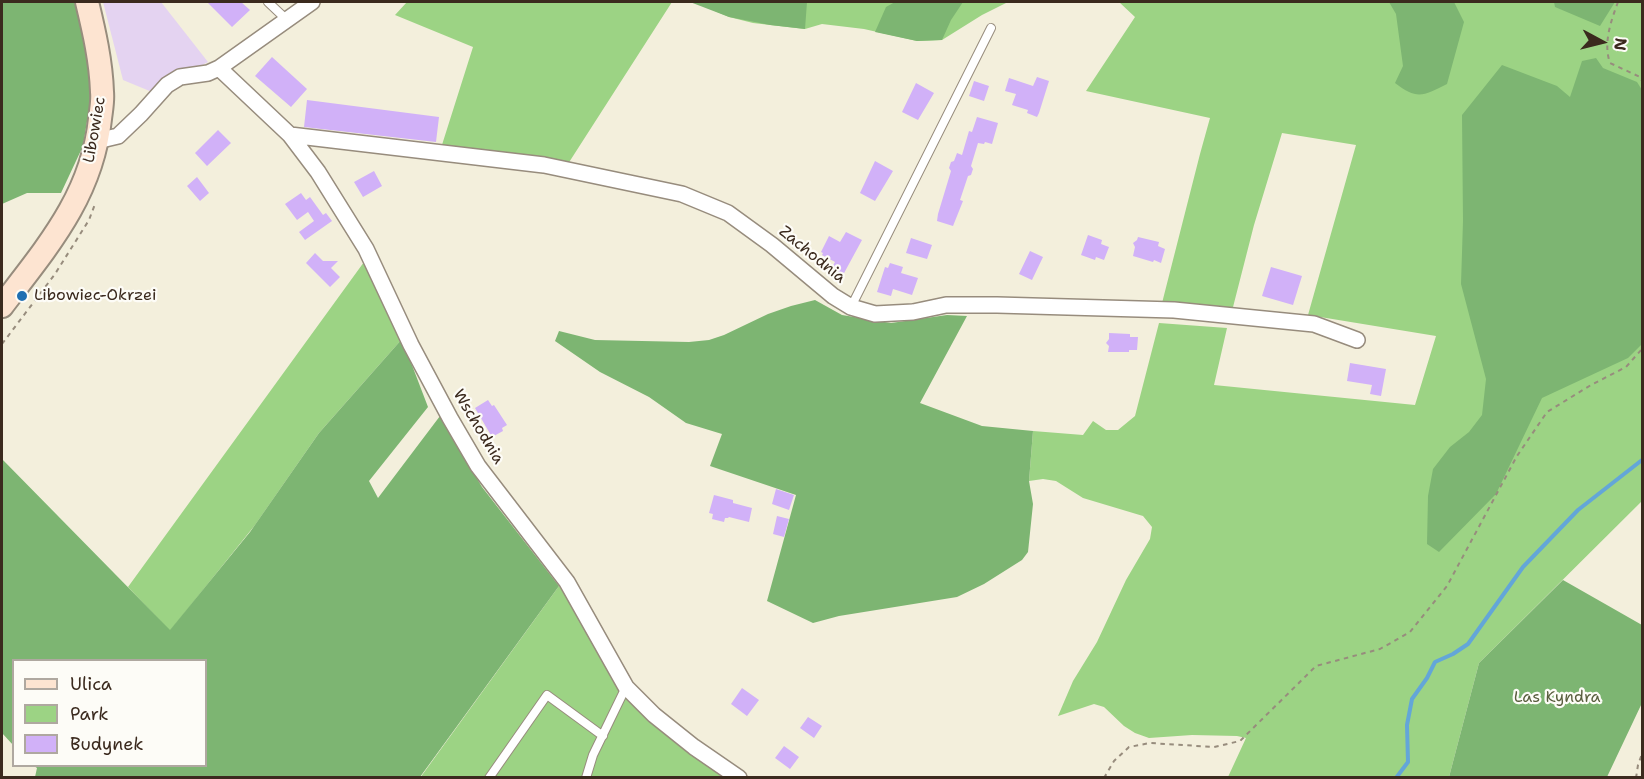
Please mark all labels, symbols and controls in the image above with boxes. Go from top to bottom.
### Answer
north arrow [1572,12,1632,72]
text: N [1609,37,1632,52]
street label: Libowiec [80,95,110,165]
street label: Zachodnia [775,222,849,288]
place label: Libowiec-Okrzei [34,286,156,306]
marker: Libowiec-Okrzei [15,289,29,303]
street label: Wschodnia [448,386,508,468]
legend [12,659,207,767]
text: Ulica [70,672,112,696]
park label: Las Kyndra [1514,688,1600,708]
text: Park [70,702,109,726]
text: Budynek [70,732,144,756]

